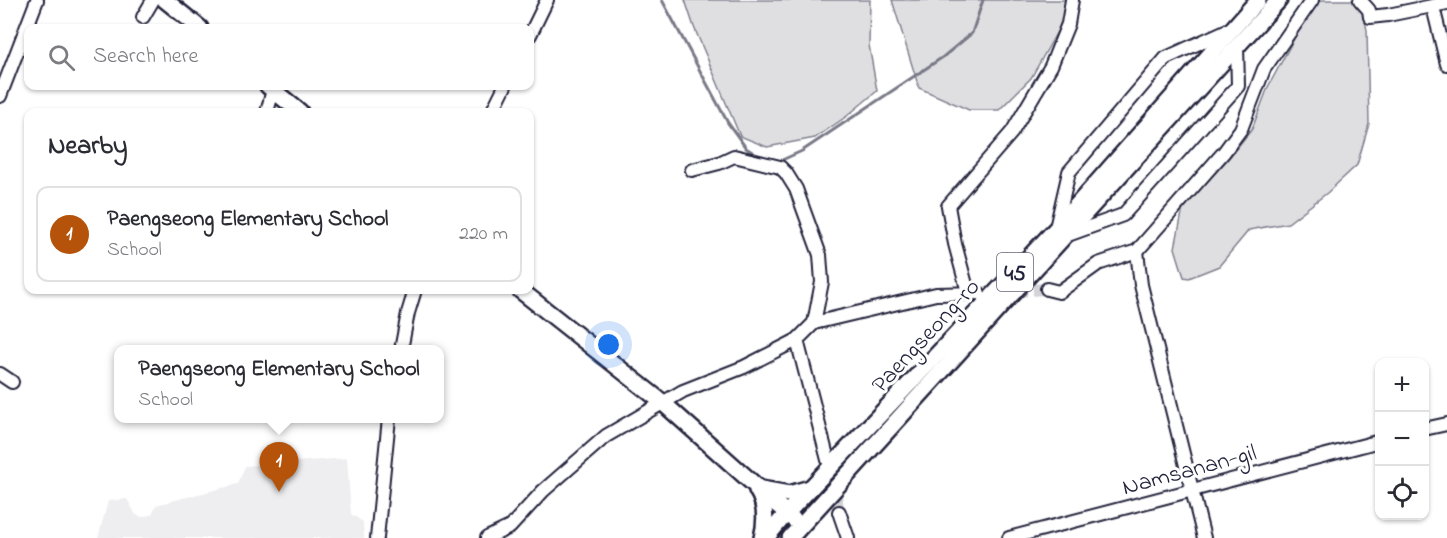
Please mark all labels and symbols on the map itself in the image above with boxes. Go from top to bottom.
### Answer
road number: 45 [997,253,1033,291]
street label: Paengseong-ro [864,271,989,402]
your location [594,330,623,359]
street label: Namsanan-gil [1119,437,1261,506]
pin: 1 [260,442,298,492]

